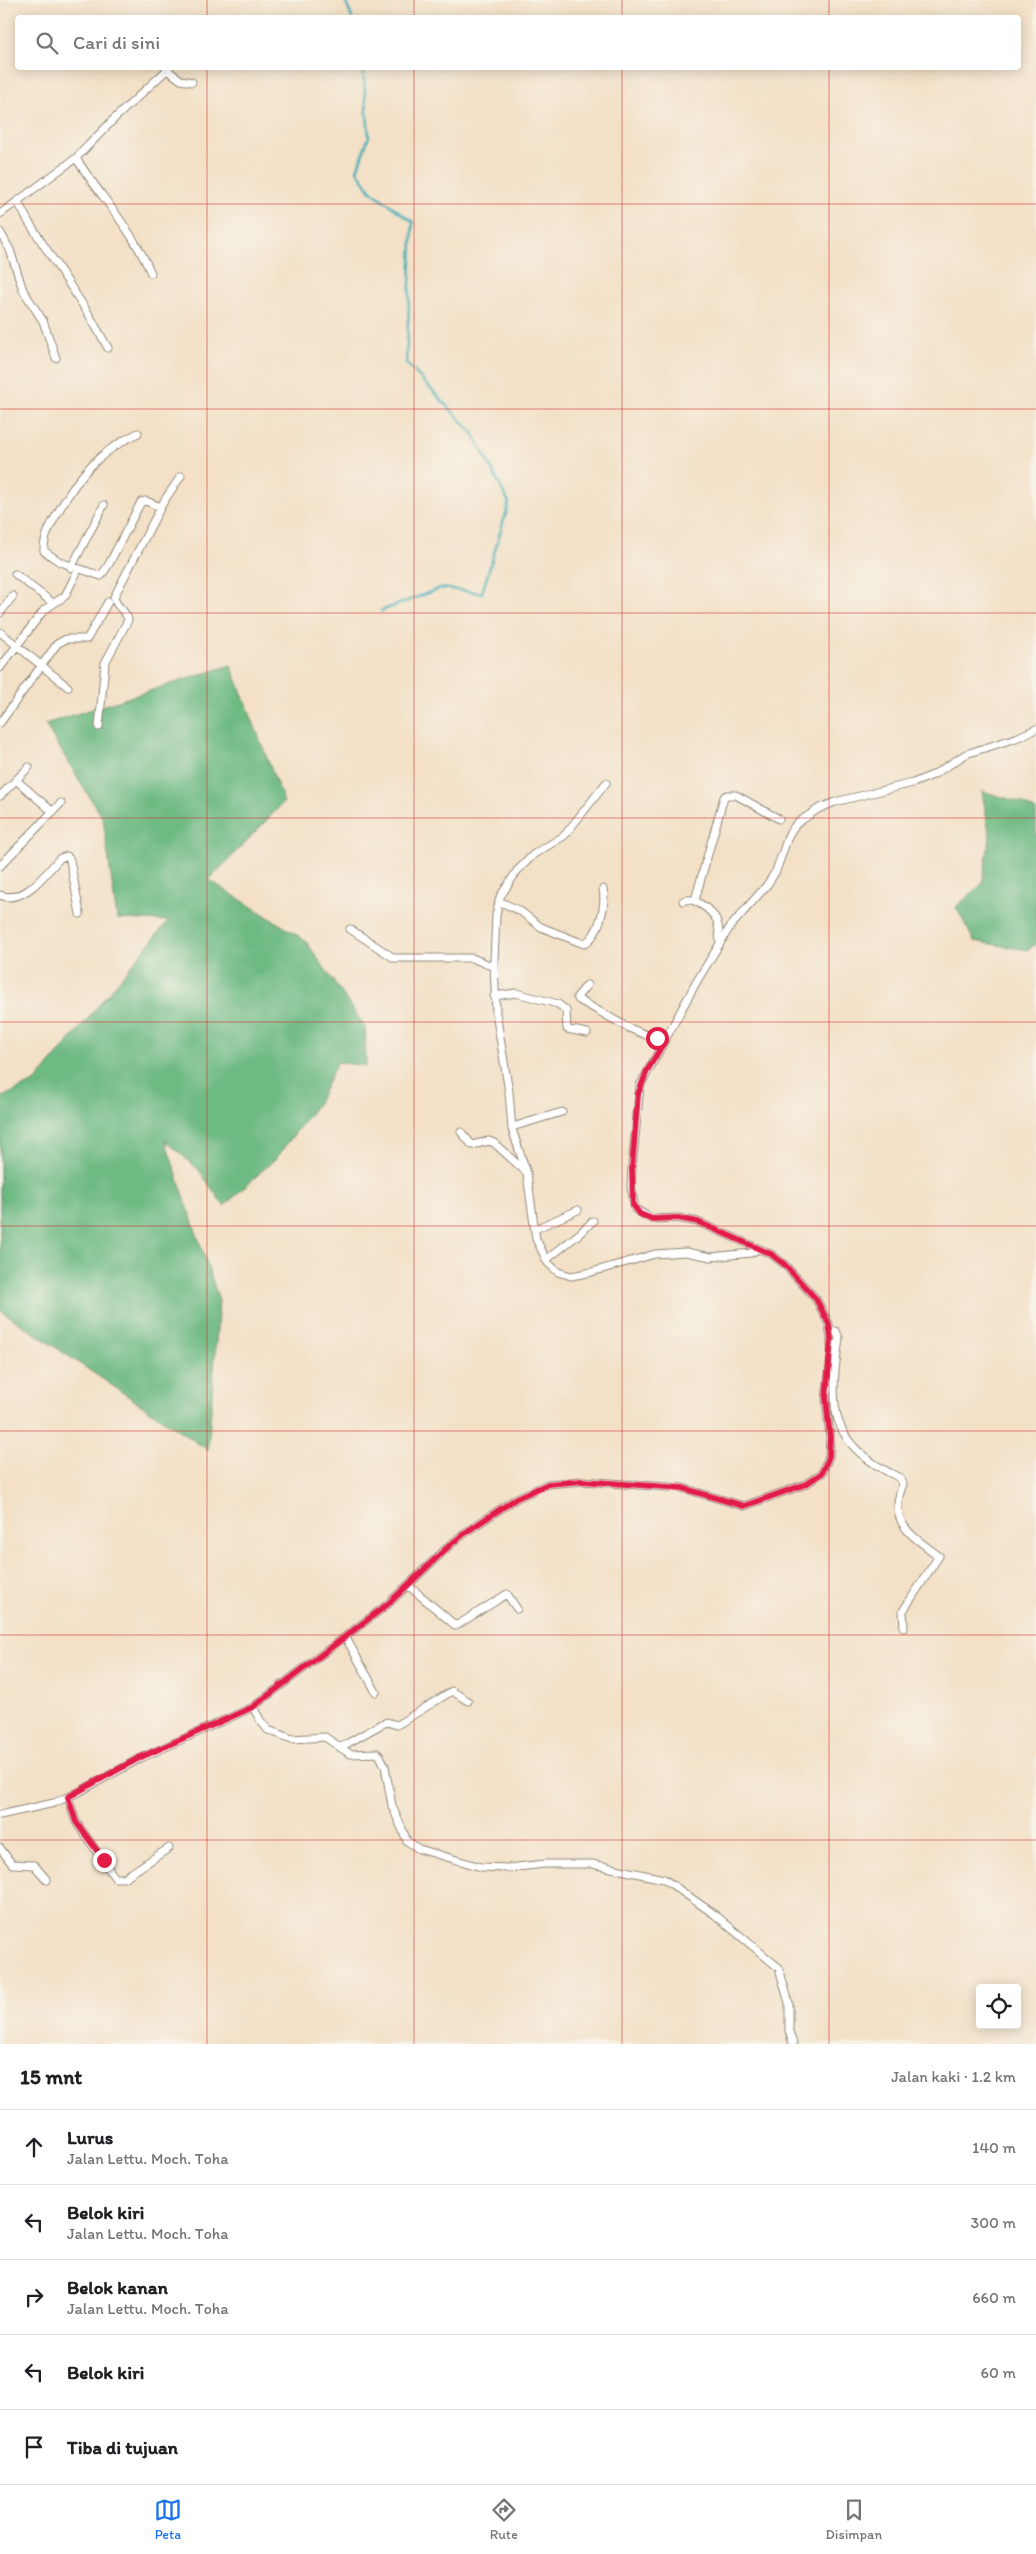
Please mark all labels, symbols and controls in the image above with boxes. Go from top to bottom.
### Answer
search box [15,15,1021,70]
icon: search [33,29,61,57]
text: Cari di sini [73,31,160,54]
route start [646,1027,669,1050]
route end [93,1849,116,1872]
map controls [976,1984,1021,2029]
button: locate [976,1984,1021,2029]
text: 15 mnt [20,2064,82,2089]
text: Jalan kaki · 1.2 km [891,2067,1016,2086]
text: Lurus [67,2126,113,2149]
icon: ahead [20,2133,48,2161]
text: 140 m [972,2138,1016,2157]
text: Jalan Lettu. Moch. Toha [67,2149,229,2168]
text: Belok kiri [67,2201,144,2224]
icon: left [20,2208,48,2236]
text: 300 m [971,2213,1016,2232]
text: Jalan Lettu. Moch. Toha [67,2224,229,2243]
text: Belok kanan [67,2276,168,2299]
icon: right [20,2283,48,2311]
text: 660 m [972,2288,1016,2307]
text: Jalan Lettu. Moch. Toha [67,2299,229,2318]
icon: left [20,2358,48,2386]
text: Belok kiri [67,2361,144,2384]
text: 60 m [981,2363,1016,2382]
icon: arrive [20,2433,48,2461]
text: Tiba di tujuan [67,2436,178,2459]
tab: Peta [154,2496,182,2543]
tab: Rute [490,2496,518,2543]
tab: Disimpan [826,2496,882,2543]

